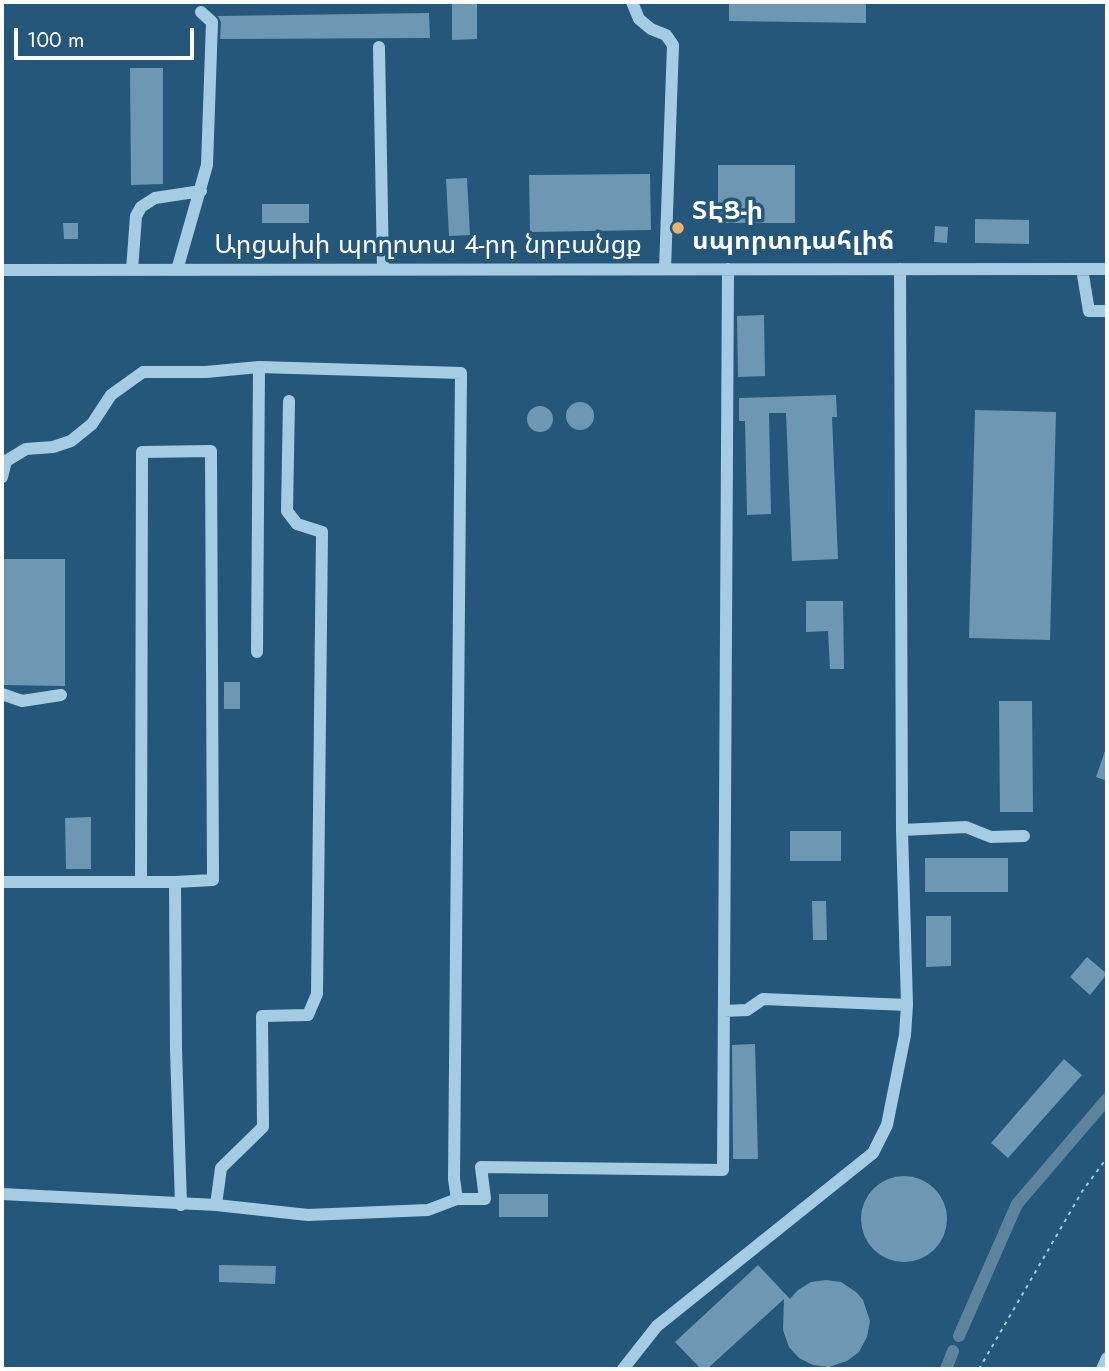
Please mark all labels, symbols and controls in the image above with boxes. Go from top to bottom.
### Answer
scale bar [18,14,198,58]
text: 100 m [27,25,84,55]
place label: ՏԷՑ-ի սպորտդահլիճ [692,197,894,258]
marker: ՏԷՑ-ի սպորտդահլիճ [670,220,686,236]
street label: Արցախի պողոտա 4-րդ նրբանցք [214,231,642,263]

